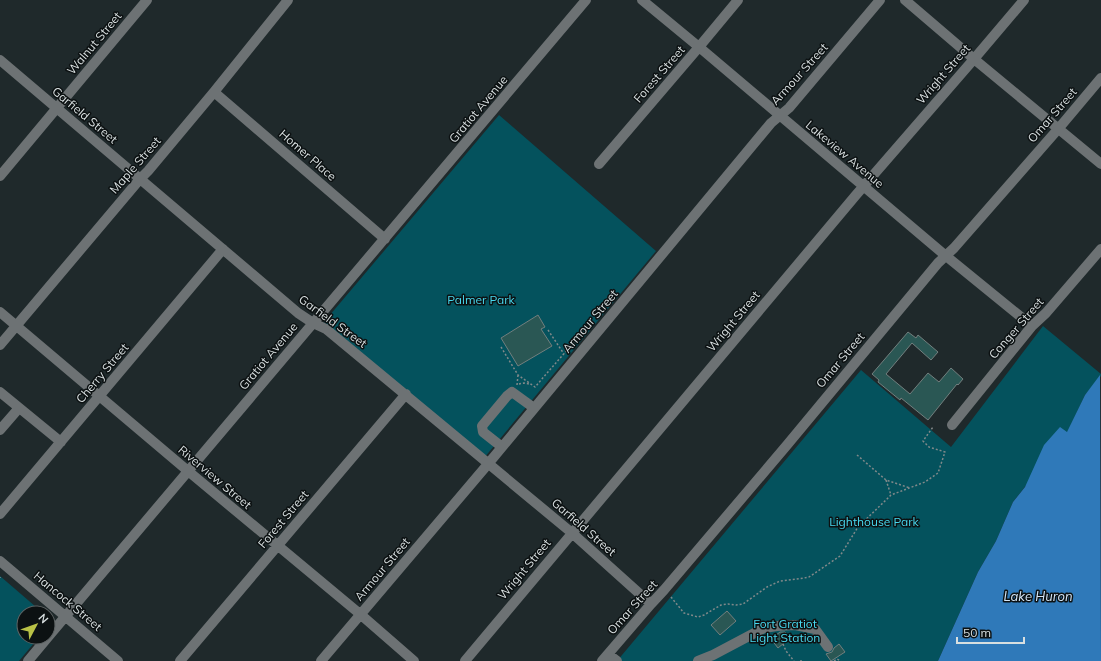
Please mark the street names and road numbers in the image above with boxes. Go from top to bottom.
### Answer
street label: Walnut Street [63,9,125,77]
street label: Armour Street [767,40,831,108]
street label: Wright Street [913,41,973,107]
street label: Forest Street [630,42,688,106]
street label: Gratiot Avenue [445,72,511,146]
street label: Garfield Street [49,83,121,147]
street label: Omar Street [1024,85,1080,145]
street label: Lakeview Avenue [803,117,887,191]
street label: Homer Place [276,126,340,184]
street label: Maple Street [106,134,164,196]
street label: Armour Street [559,286,621,356]
street label: Wright Street [703,288,763,354]
street label: Garfield Street [296,291,370,351]
street label: Conger Street [985,294,1047,362]
street label: Gratiot Avenue [235,319,301,393]
street label: Omar Street [813,329,867,391]
street label: Cherry Street [73,340,131,406]
street label: Riverview Street [175,442,255,512]
street label: Forest Street [255,487,311,551]
street label: Garfield Street [549,495,619,559]
street label: Armour Street [351,534,413,604]
street label: Wright Street [494,536,554,602]
street label: Hancock Street [31,568,105,634]
street label: Omar Street [604,577,660,637]

